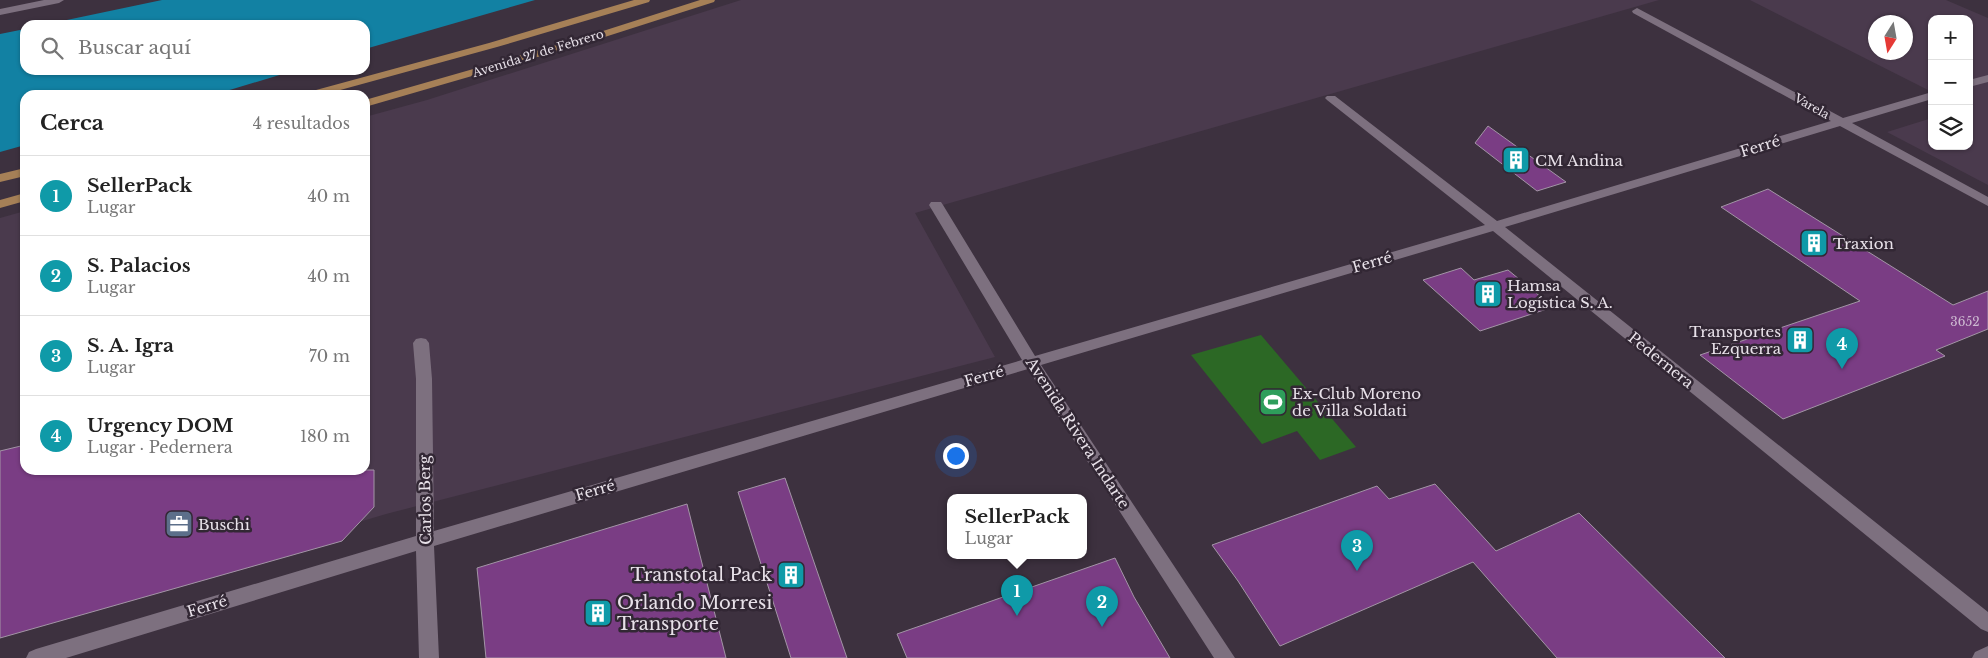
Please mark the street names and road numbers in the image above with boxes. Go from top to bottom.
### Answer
street label: Avenida 27 de Febrero [470,26,606,80]
street label: Varela [1791,90,1833,122]
street label: Ferré [1738,131,1782,161]
street label: Ferré [1350,247,1394,277]
street label: Pedernera [1624,328,1698,393]
street label: Avenida Rivera Indarte [1021,353,1134,512]
street label: Ferré [962,361,1006,391]
street label: Carlos Berg [415,454,435,545]
street label: Ferré [573,475,617,505]
street label: Ferré [185,591,229,621]

